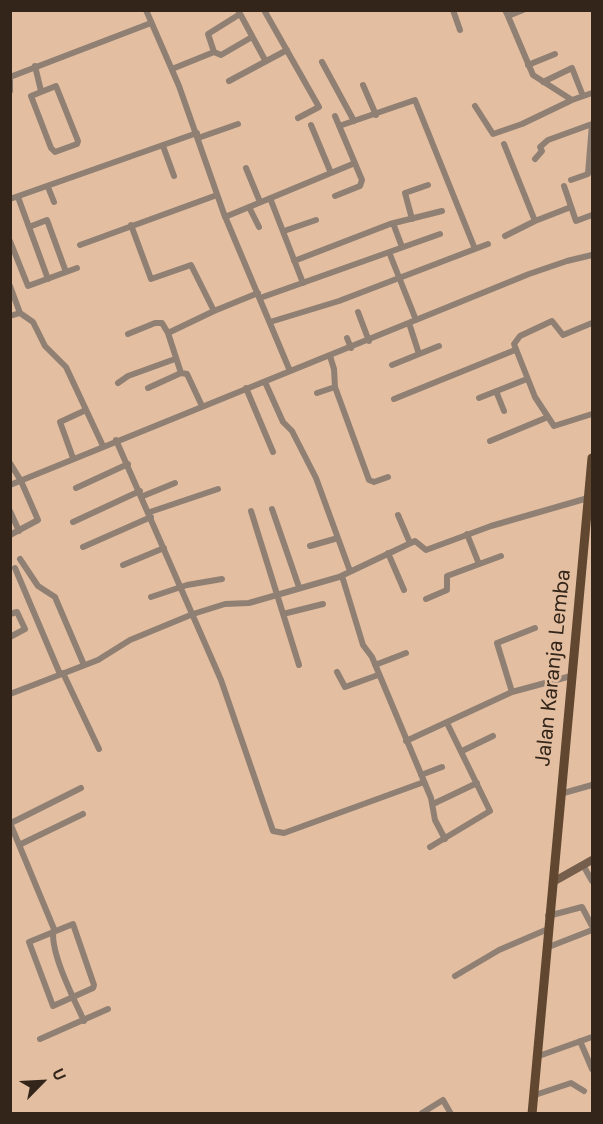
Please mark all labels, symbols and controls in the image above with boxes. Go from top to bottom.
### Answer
street label: Jalan Karanja Lemba [531,568,577,768]
north arrow [12,1052,72,1112]
text: U [47,1065,71,1084]

